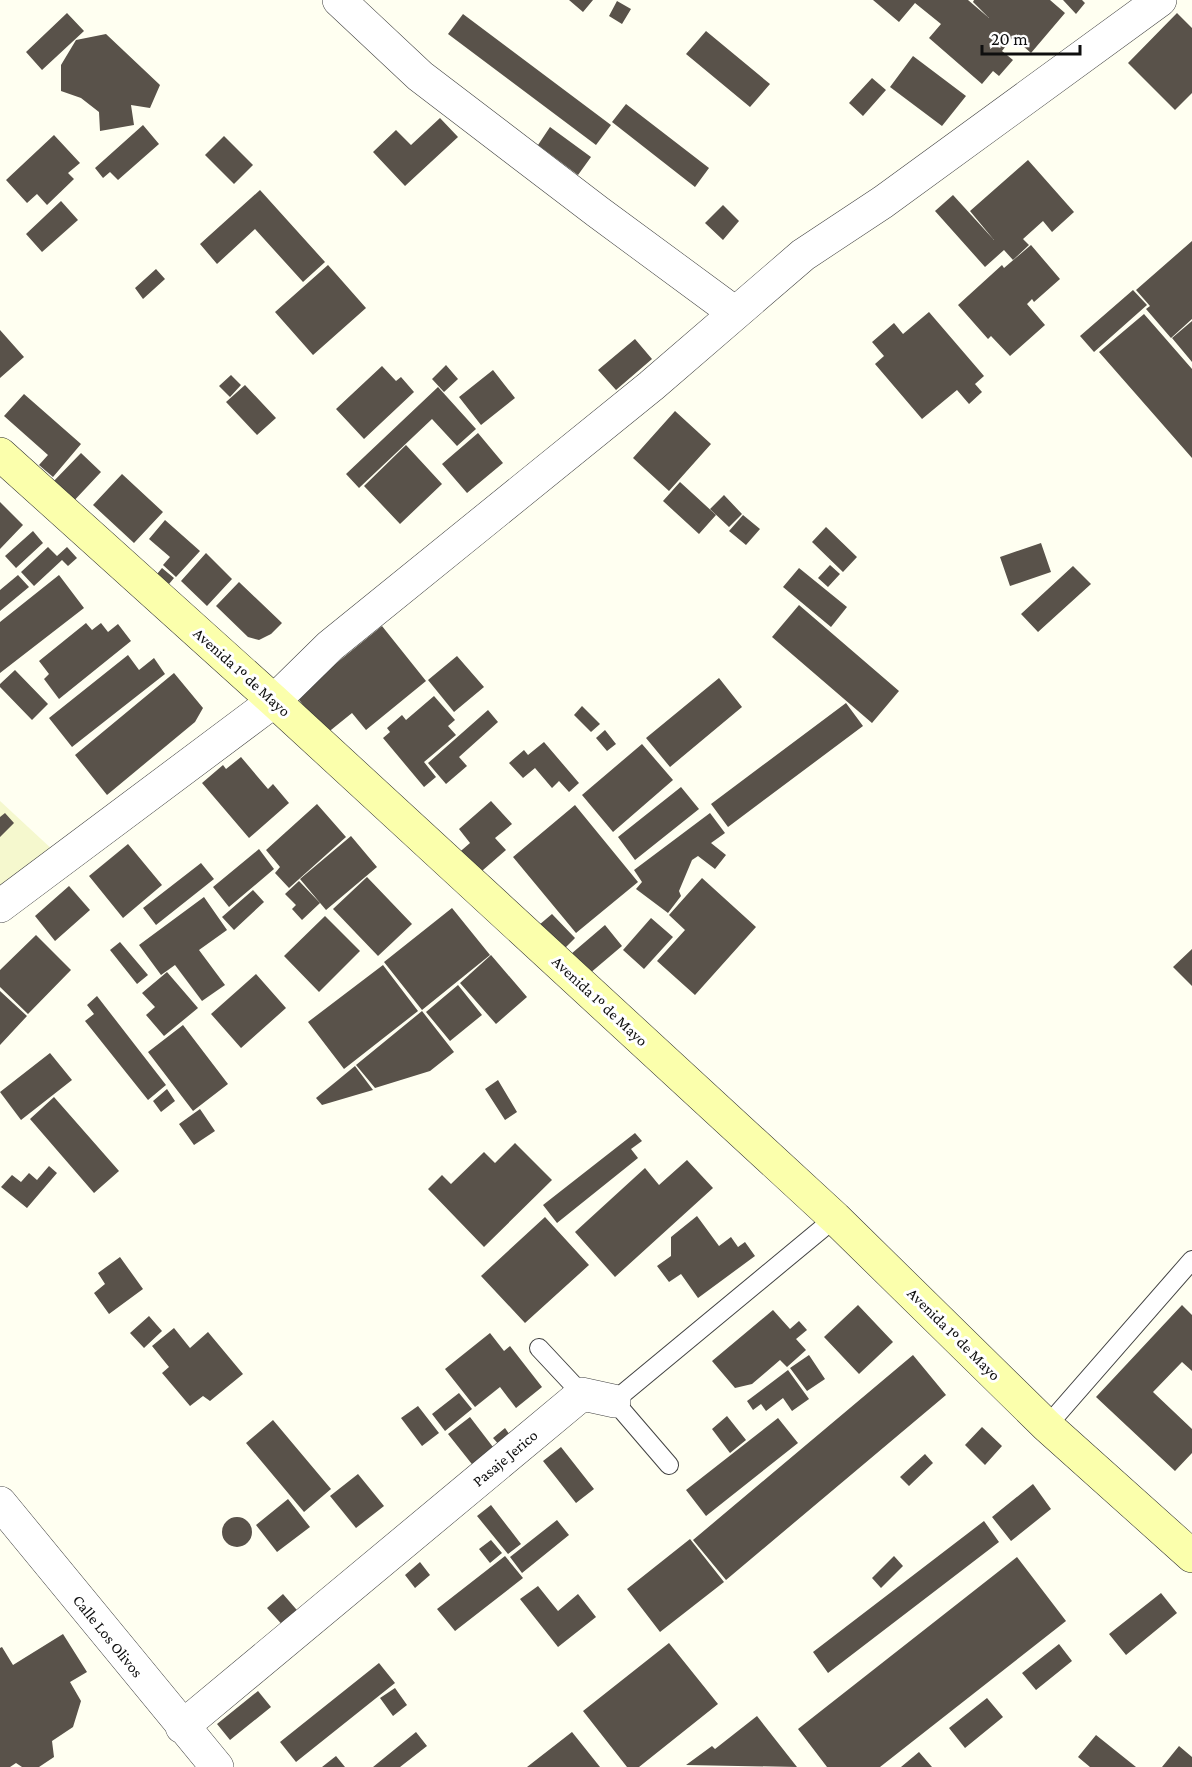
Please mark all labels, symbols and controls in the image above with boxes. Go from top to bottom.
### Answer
scale bar [982,18,1080,56]
text: 20 m [991,29,1028,49]
street label: Avenida 1º de Mayo [190,624,294,720]
street label: Avenida 1º de Mayo [548,953,651,1050]
street label: Avenida 1º de Mayo [904,1284,1004,1385]
street label: Pasaje Jerico [469,1426,541,1491]
street label: Calle Los Olivos [70,1591,146,1681]

